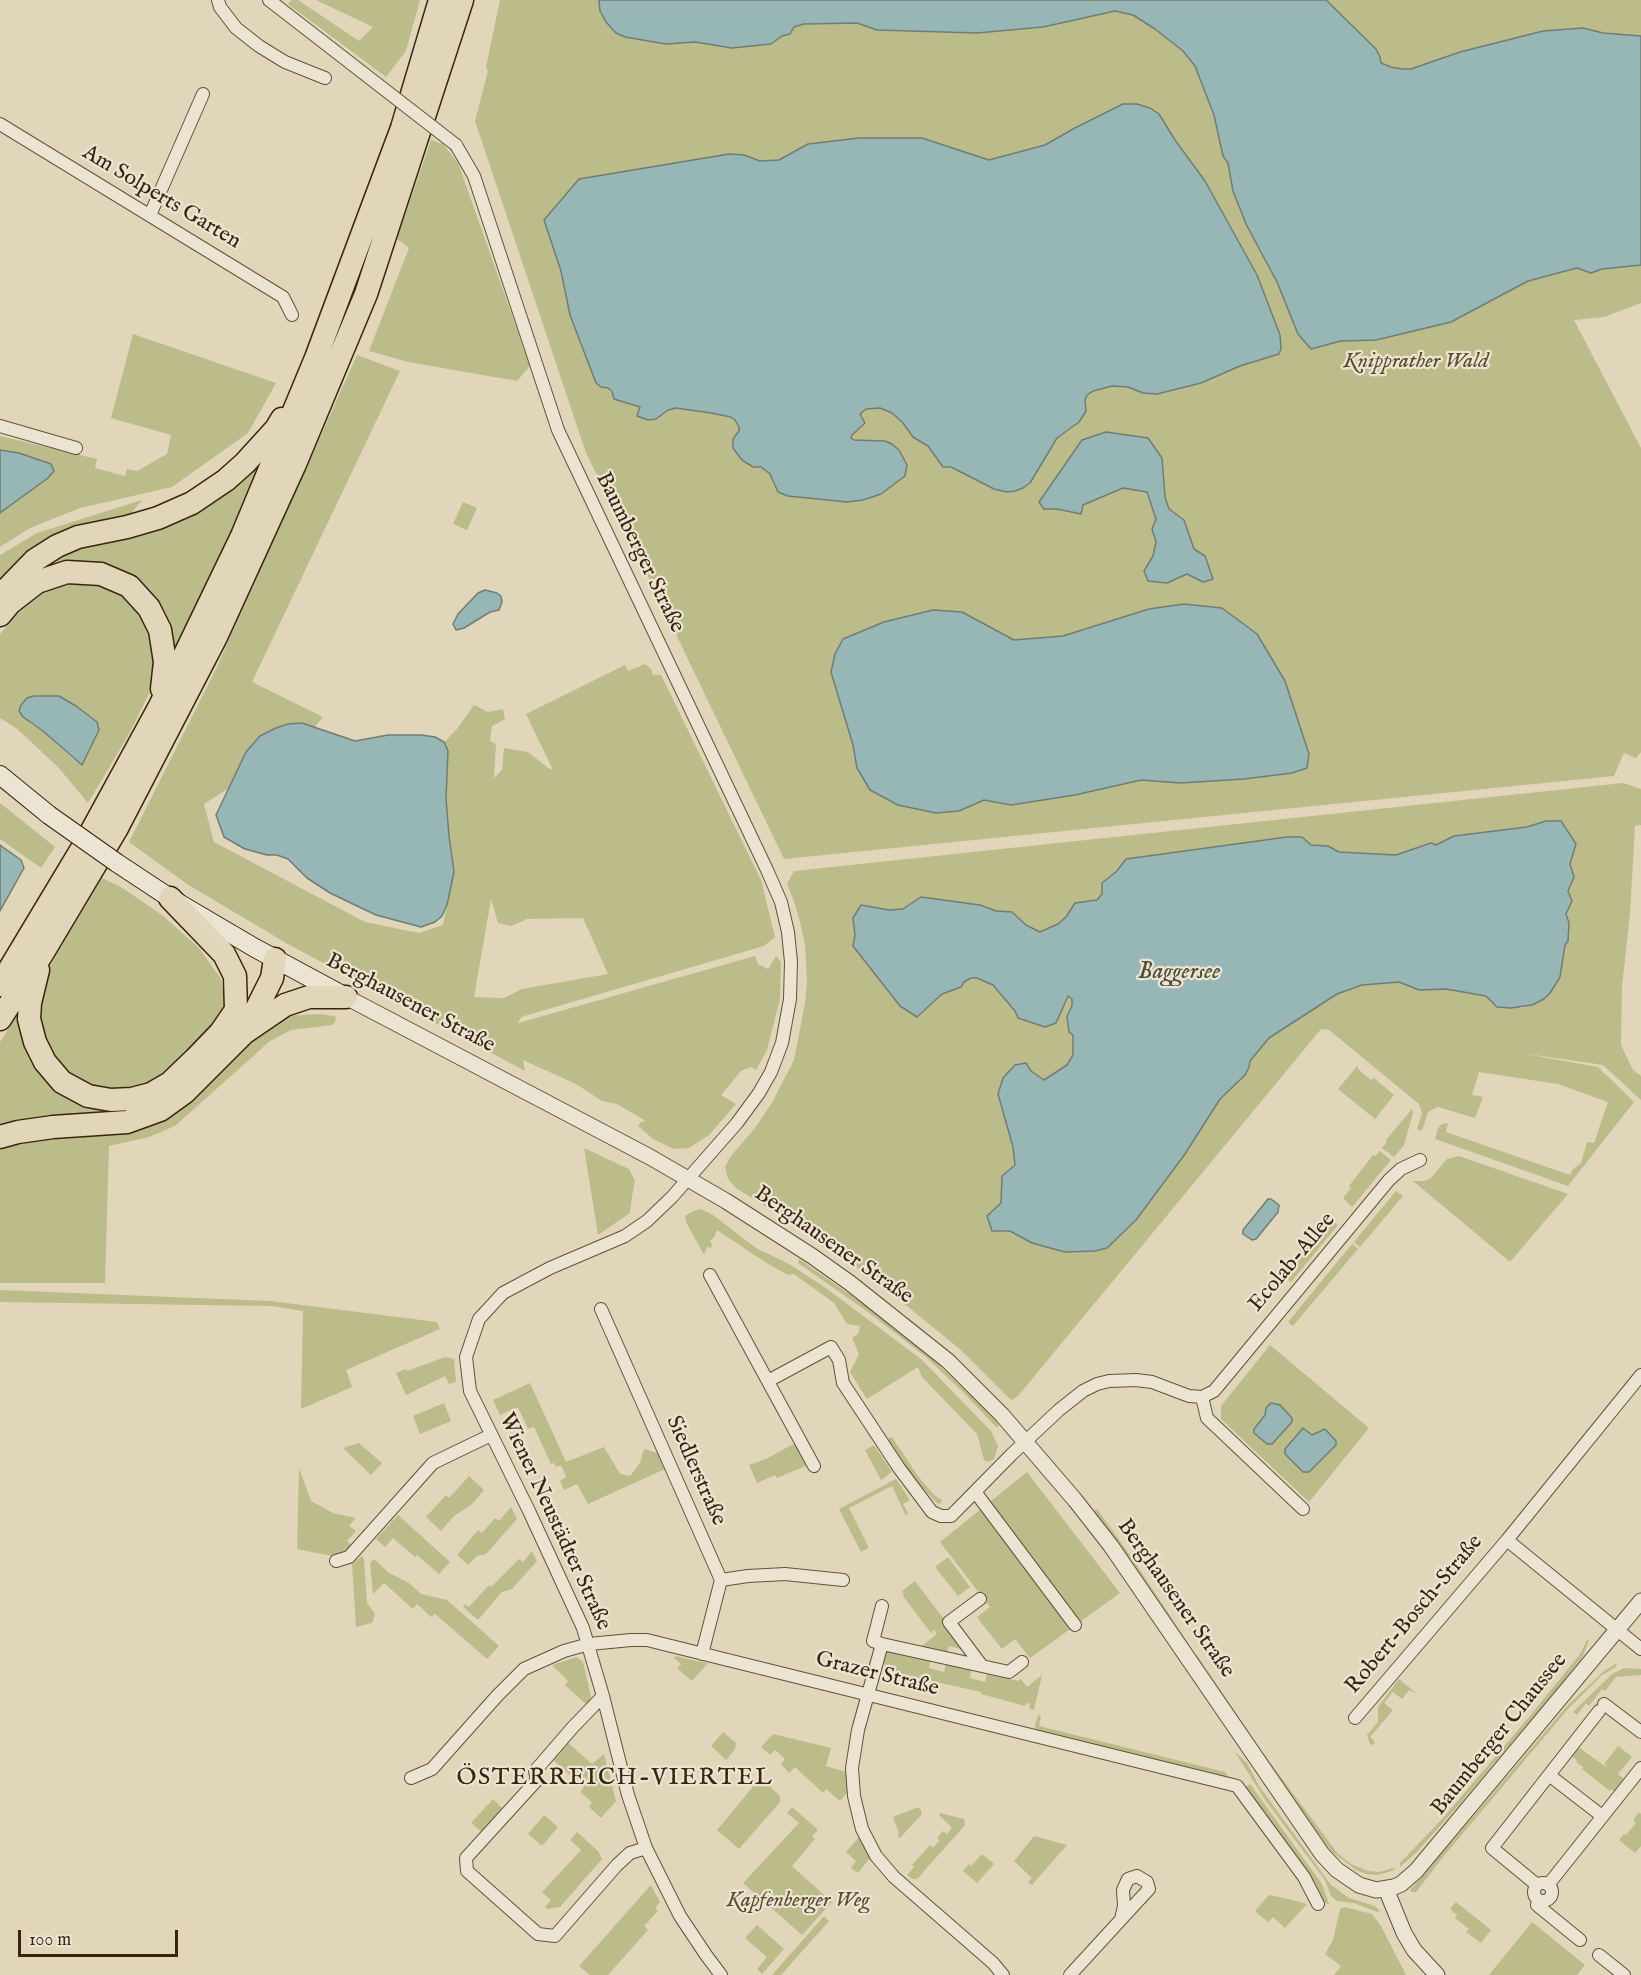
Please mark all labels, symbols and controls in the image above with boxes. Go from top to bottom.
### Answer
street label: Am Solperts Garten [77,140,245,256]
park label: Knipprather Wald [1343,349,1489,375]
street label: Baumberger Straße [589,469,689,637]
street label: Berghausener Straße [321,948,499,1060]
water label: Baggersee [1138,959,1220,987]
street label: Berghausener Straße [749,1181,917,1311]
street label: Ecolab-Allee [1244,1208,1342,1318]
street label: Wiener Neustädter Straße [492,1409,616,1635]
street label: Siedlerstraße [659,1412,731,1530]
street label: Berghausener Straße [1110,1515,1240,1683]
street label: Robert-Bosch-Straße [1341,1530,1489,1700]
street label: Grazer Straße [813,1647,941,1703]
street label: Baumberger Chaussee [1426,1648,1574,1822]
district label: ÖSTERREICH-VIERTEL [457,1765,773,1793]
park label: Kapfenberger Weg [726,1888,870,1914]
scale bar [21,1918,182,1956]
text: 100 m [29,1929,71,1952]

